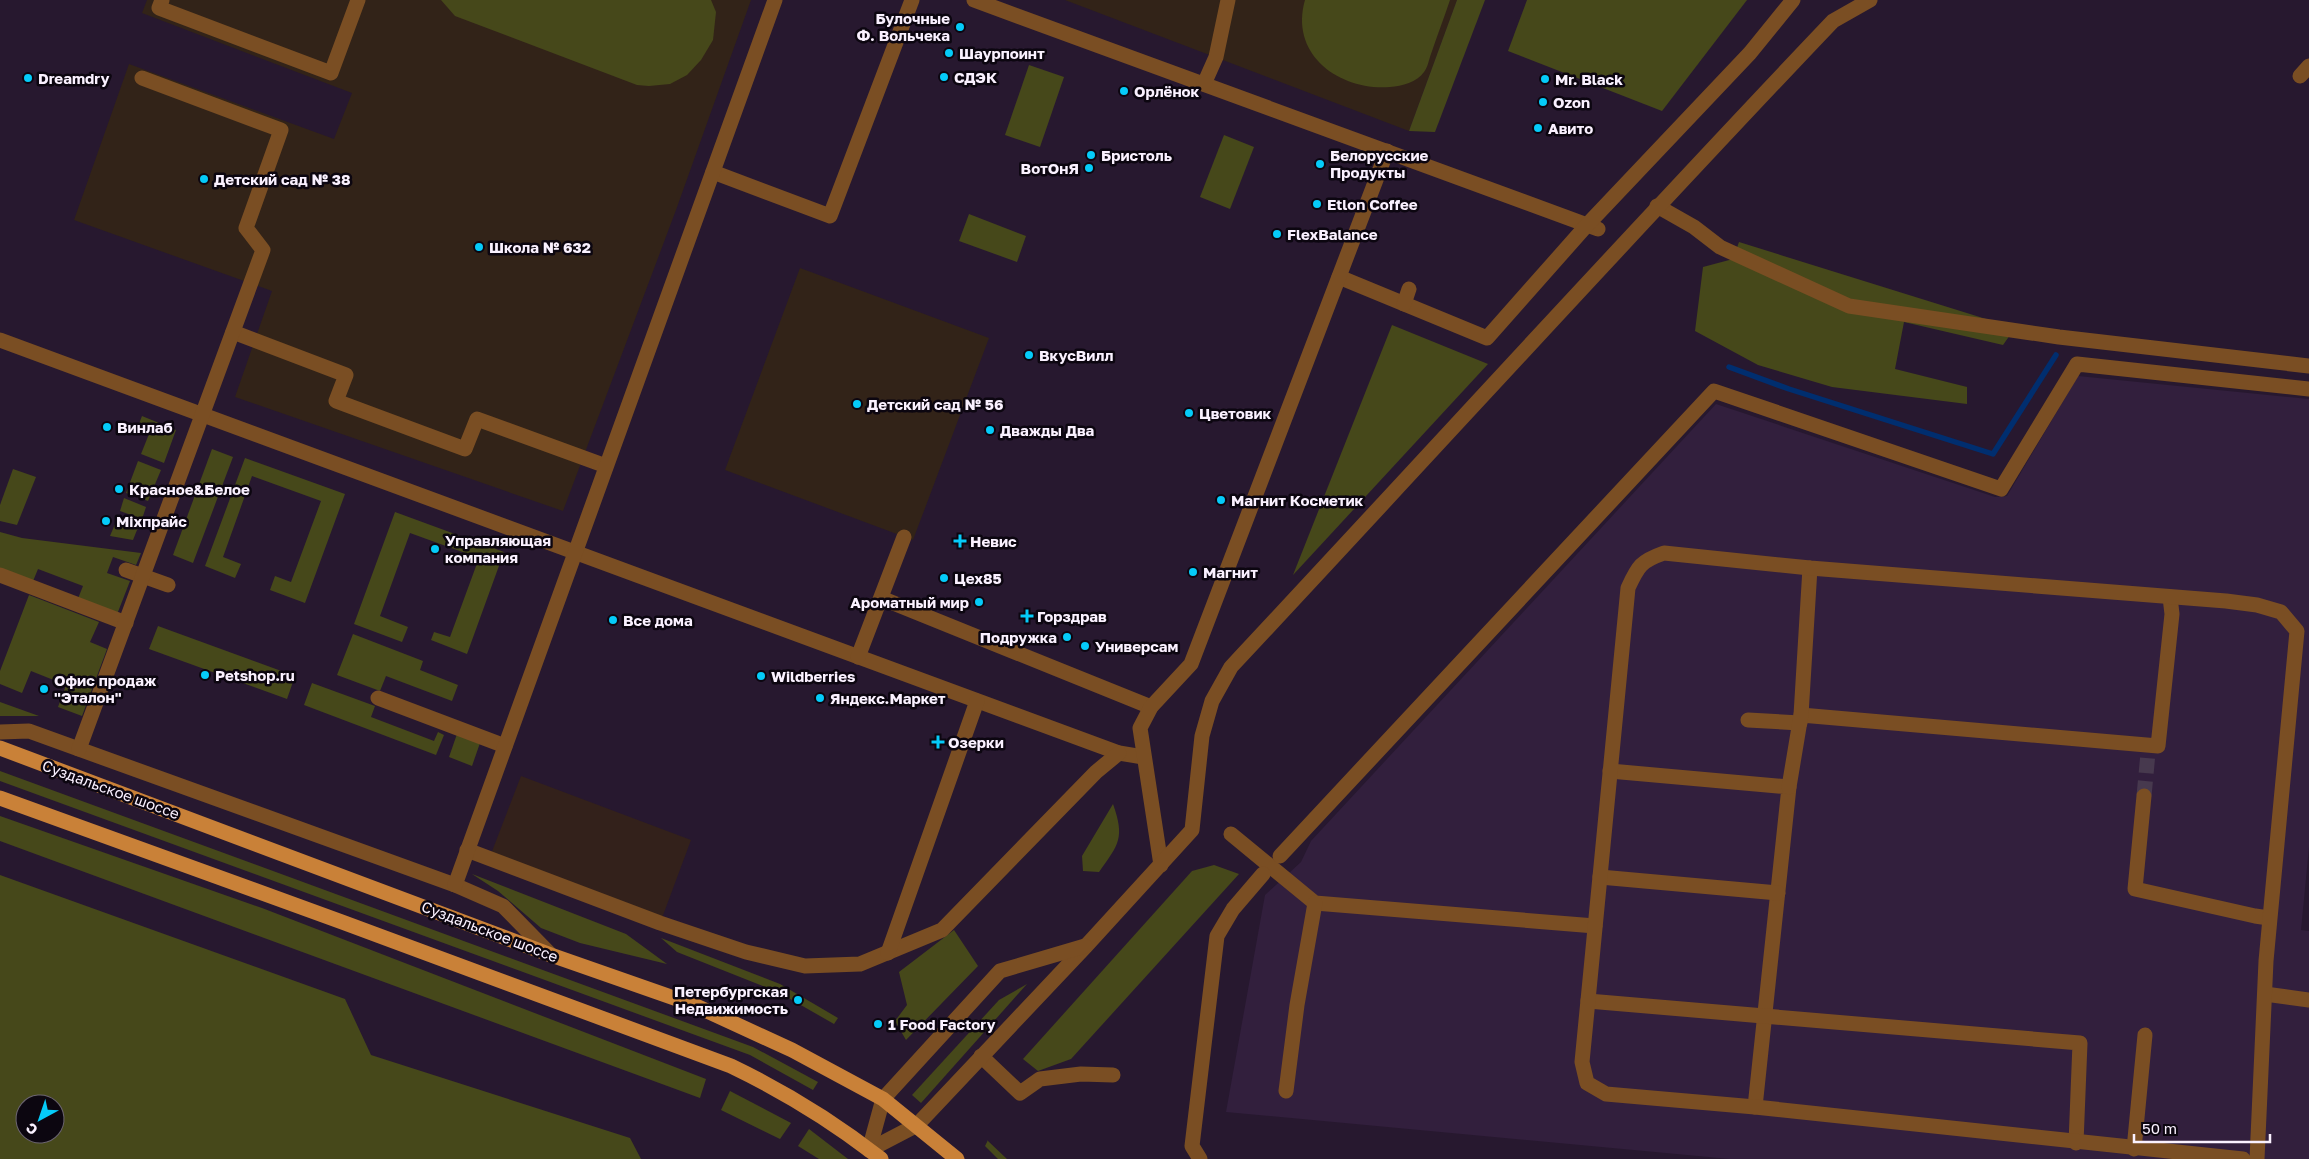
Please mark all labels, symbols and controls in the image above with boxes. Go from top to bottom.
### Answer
place label: Булочные Ф. Вольчека [856,9,950,44]
marker: Булочные Ф. Вольчека [954,21,966,33]
place label: Шаурпоинт [959,44,1045,62]
marker: Шаурпоинт [943,47,955,59]
place label: СДЭК [954,68,997,86]
place label: Dreamdry [38,69,109,87]
place label: Mr. Black [1555,70,1623,88]
marker: СДЭК [938,71,950,83]
marker: Dreamdry [22,72,34,84]
marker: Mr. Black [1539,73,1551,85]
place label: Орлёнок [1134,82,1200,100]
marker: Орлёнок [1118,85,1130,97]
place label: Ozon [1553,93,1590,111]
marker: Ozon [1537,96,1549,108]
place label: Авито [1548,119,1593,137]
marker: Авито [1532,122,1544,134]
place label: Бристоль [1101,146,1172,164]
place label: Белорусские Продукты [1330,146,1429,181]
marker: Бристоль [1085,149,1097,161]
marker: Белорусские Продукты [1314,158,1326,170]
place label: ВотОнЯ [1021,159,1079,177]
marker: ВотОнЯ [1083,162,1095,174]
place label: Детский сад № 38 [214,170,351,188]
marker: Детский сад № 38 [198,173,210,185]
place label: Etlon Coffee [1327,195,1418,213]
marker: Etlon Coffee [1311,198,1323,210]
place label: FlexBalance [1287,225,1378,243]
marker: FlexBalance [1271,228,1283,240]
place label: Школа № 632 [489,238,591,256]
marker: Школа № 632 [473,241,485,253]
place label: ВкусВилл [1039,346,1113,364]
marker: ВкусВилл [1023,349,1035,361]
place label: Детский сад № 56 [867,395,1004,413]
marker: Детский сад № 56 [851,398,863,410]
place label: Цветовик [1199,404,1272,422]
marker: Цветовик [1183,407,1195,419]
place label: Винлаб [117,418,173,436]
marker: Винлаб [101,421,113,433]
place label: Дважды Два [1000,421,1095,439]
marker: Дважды Два [984,424,996,436]
place label: Красное&Белое [129,480,250,498]
marker: Красное&Белое [113,483,125,495]
place label: Магнит Косметик [1231,491,1364,509]
marker: Магнит Косметик [1215,494,1227,506]
place label: Mixпрайс [116,512,187,530]
marker: Mixпрайс [100,515,112,527]
place label: Управляющая компания [445,531,551,566]
place label: Невис [970,532,1017,550]
marker: Невис [954,535,966,547]
marker: Управляющая компания [429,543,441,555]
place label: Магнит [1203,563,1258,581]
marker: Магнит [1187,566,1199,578]
place label: Цех85 [954,569,1002,587]
marker: Цех85 [938,572,950,584]
place label: Ароматный мир [850,593,969,611]
marker: Ароматный мир [973,596,985,608]
place label: Горздрав [1037,607,1107,625]
marker: Горздрав [1021,610,1033,622]
place label: Все дома [623,611,693,629]
marker: Все дома [607,614,619,626]
place label: Подружка [980,628,1057,646]
marker: Подружка [1061,631,1073,643]
place label: Универсам [1095,637,1179,655]
marker: Универсам [1079,640,1091,652]
place label: Petshop.ru [215,666,295,684]
place label: Wildberries [771,667,855,685]
marker: Petshop.ru [199,669,211,681]
marker: Wildberries [755,670,767,682]
place label: Офис продаж "Эталон" [54,671,157,706]
marker: Офис продаж "Эталон" [38,683,50,695]
place label: Яндекс.Маркет [830,689,946,707]
marker: Яндекс.Маркет [814,692,826,704]
place label: Озерки [948,733,1004,751]
marker: Озерки [932,736,944,748]
street label: Суздальское шоссе [40,756,182,822]
street label: Суздальское шоссе [419,897,561,965]
place label: Петербургская Недвижимость [674,982,788,1017]
marker: Петербургская Недвижимость [792,994,804,1006]
place label: 1 Food Factory [888,1015,995,1033]
marker: 1 Food Factory [872,1018,884,1030]
north arrow [15,1094,65,1144]
scale bar [2134,1112,2270,1144]
text: 50 m [2142,1119,2177,1137]
text: С [22,1120,41,1139]

